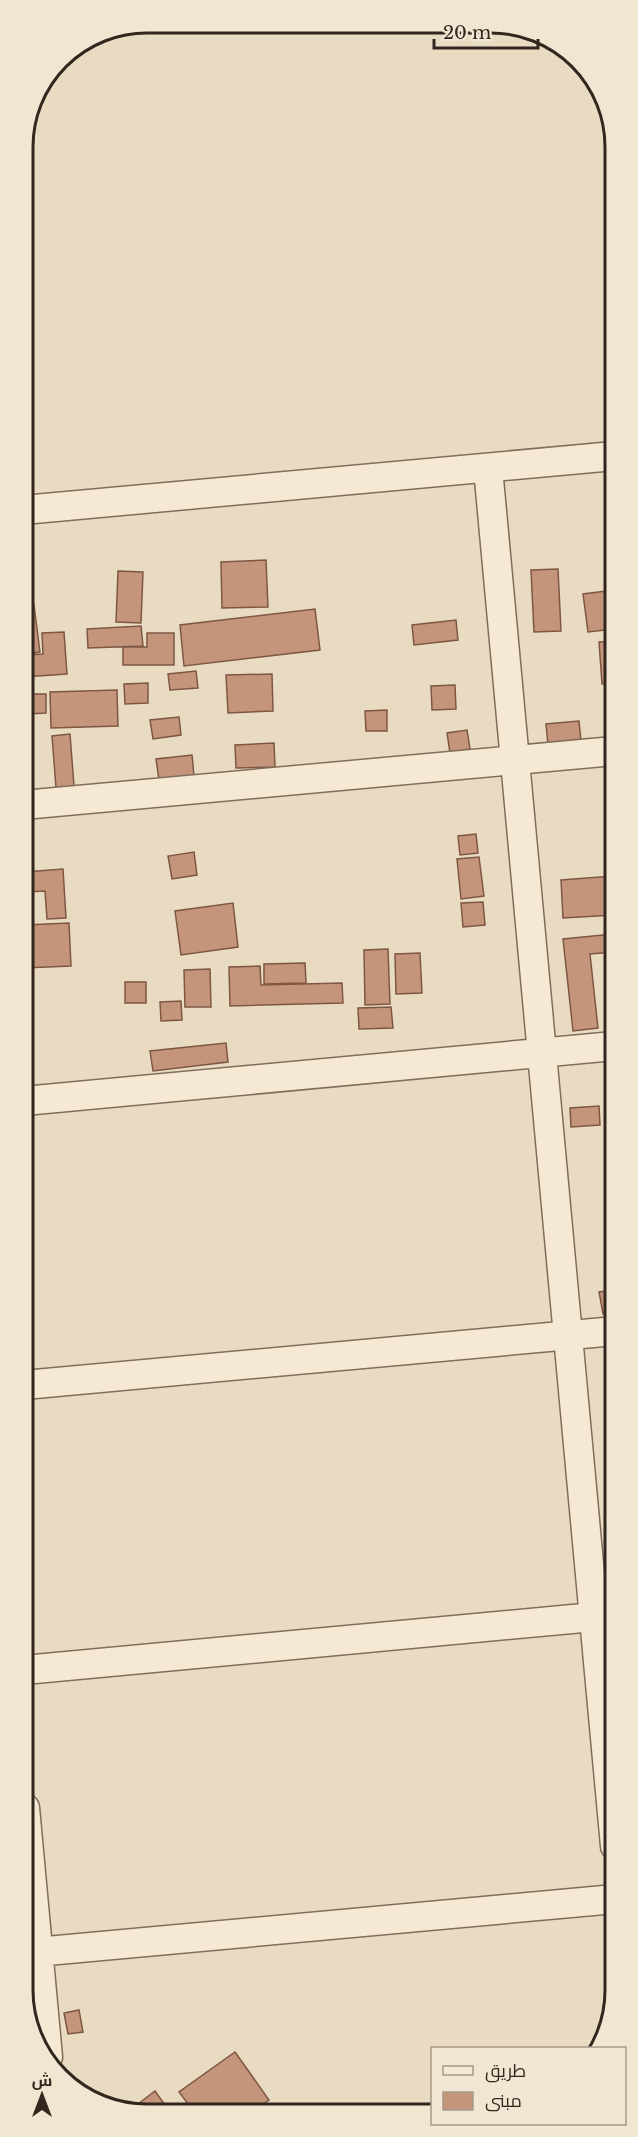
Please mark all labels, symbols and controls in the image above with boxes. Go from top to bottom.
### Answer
scale bar [434,12,538,50]
text: 20 m [443,22,491,44]
legend [431,2047,626,2125]
text: طريق [485,2060,526,2083]
north arrow [12,2065,72,2125]
text: ش [32,2070,52,2090]
text: مبنى [485,2090,522,2112]

